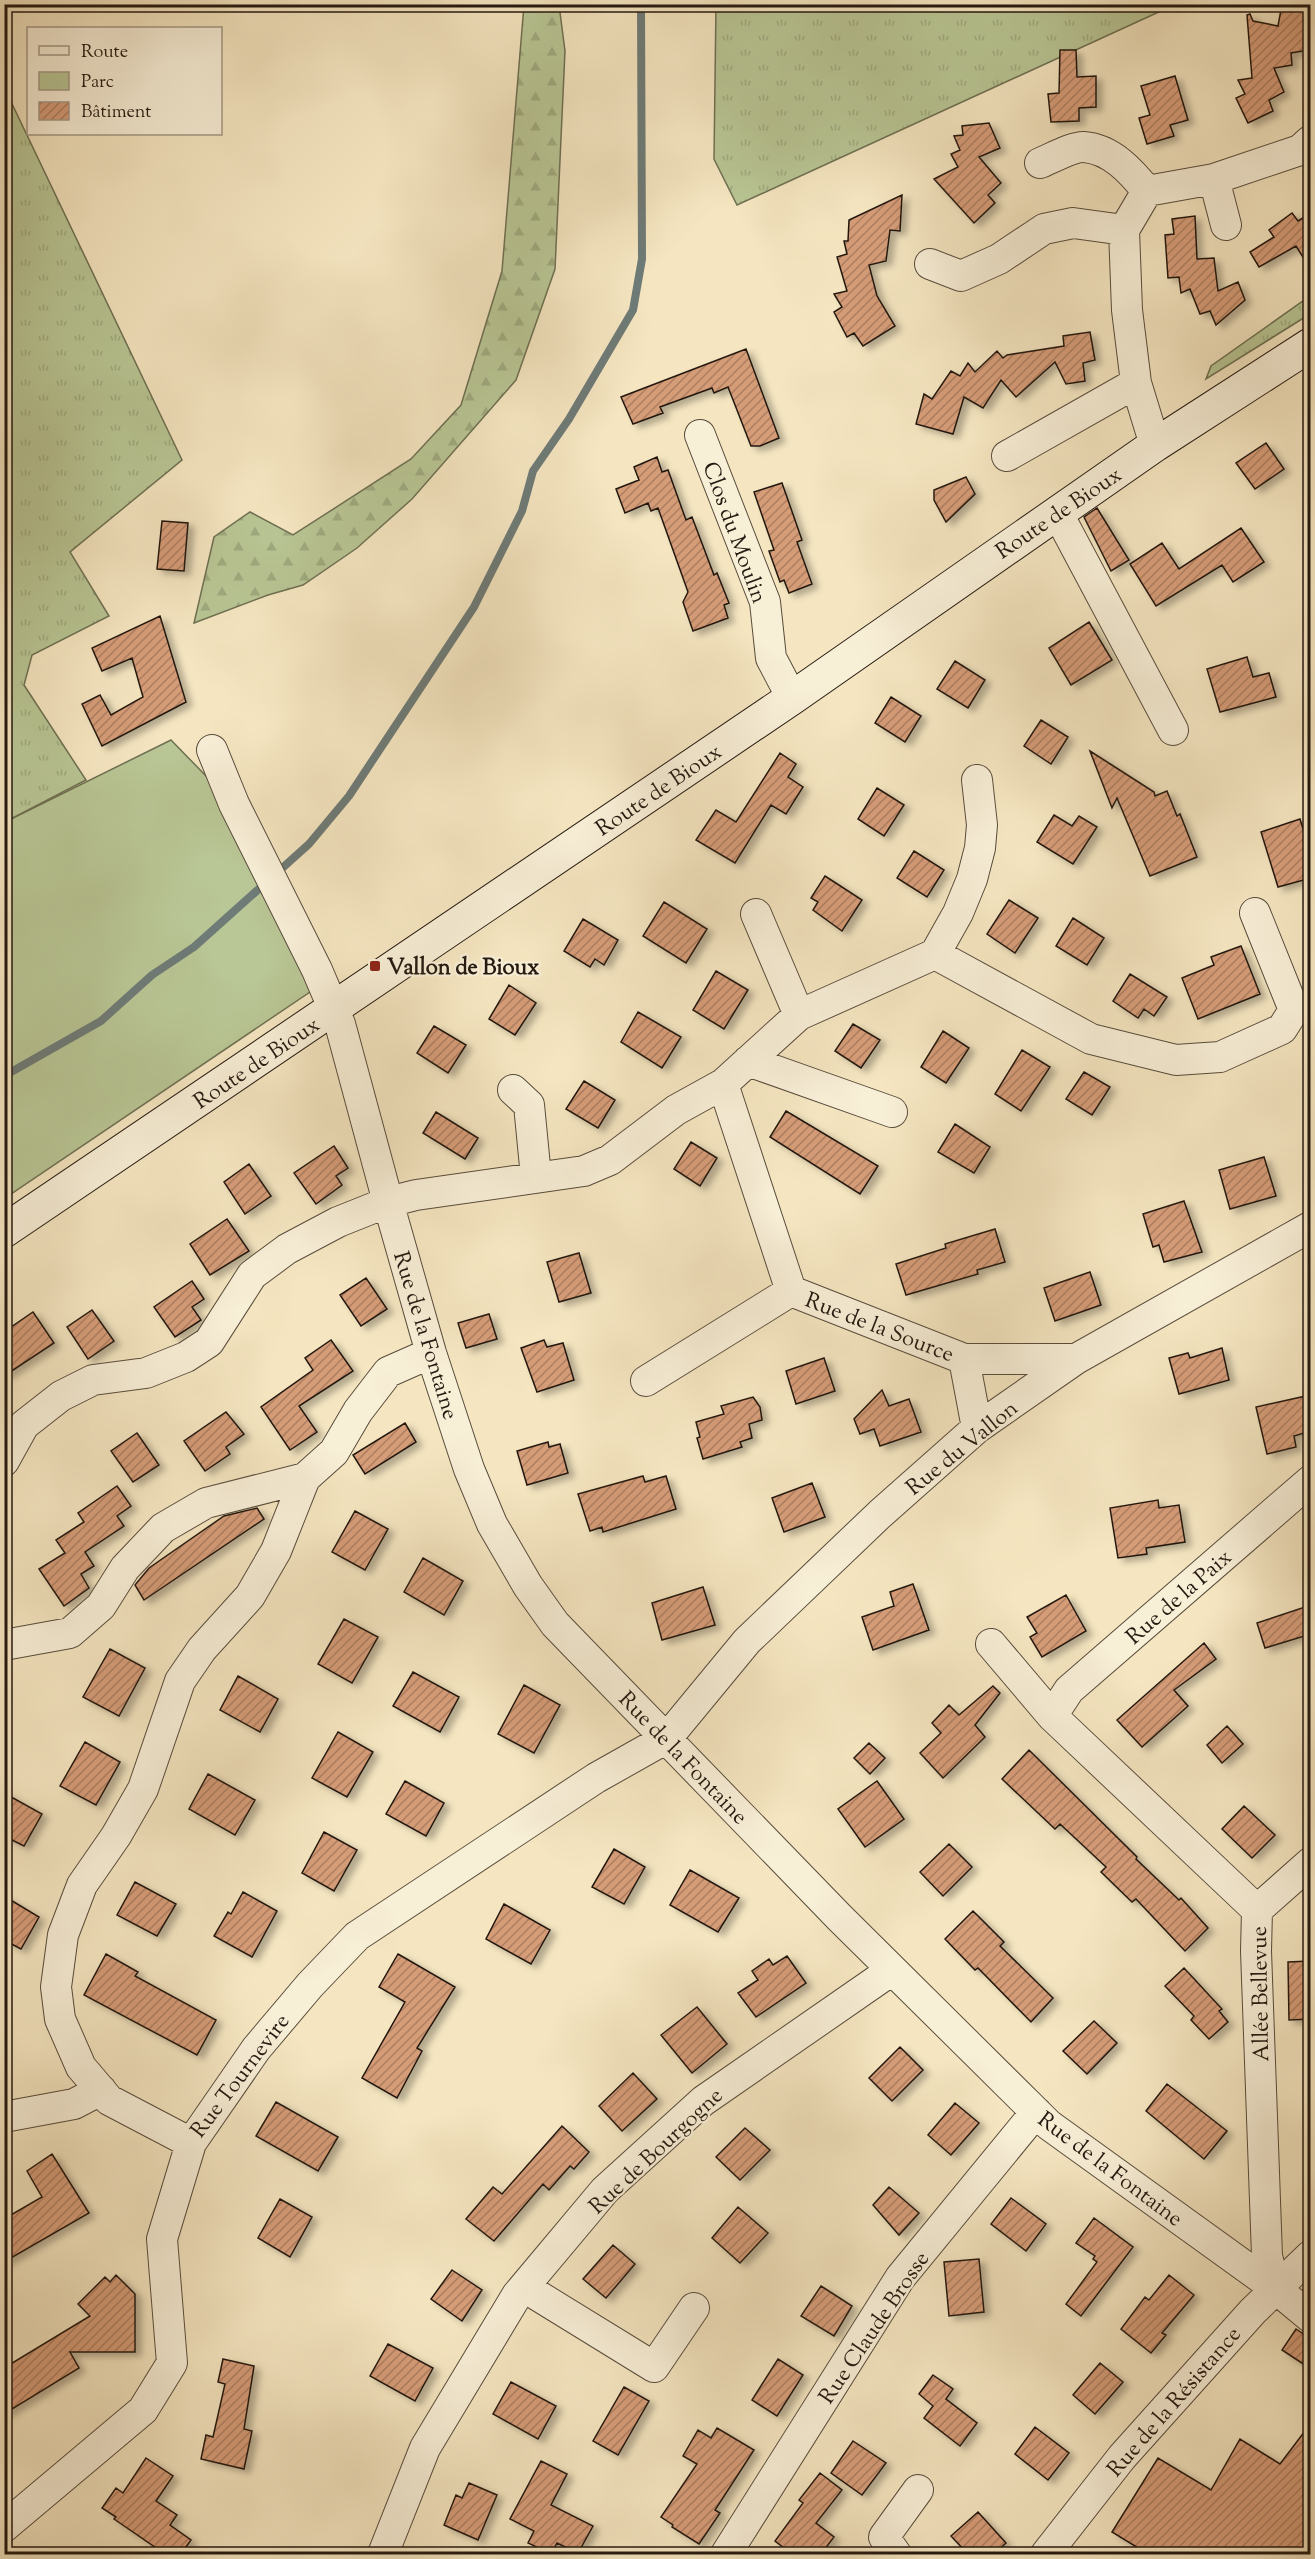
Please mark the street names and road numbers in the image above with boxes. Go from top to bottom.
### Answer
street label: Clos du Moulin [693,458,774,608]
street label: Route de Bioux [990,460,1129,569]
street label: Route de Bioux [590,737,729,846]
street label: Route de Bioux [188,1010,327,1119]
street label: Rue de la Fontaine [383,1248,465,1424]
street label: Rue de la Source [800,1286,958,1372]
street label: Rue du Vallon [900,1394,1026,1505]
street label: Rue de la Paix [1120,1543,1240,1653]
street label: Rue de la Fontaine [610,1685,754,1833]
street label: Allée Bellevue [1245,1926,1279,2062]
street label: Rue Tournevire [184,2008,299,2146]
street label: Rue de Bourgogne [583,2081,731,2223]
street label: Rue de la Fontaine [1030,2105,1189,2236]
street label: Rue Claude Brosse [812,2246,939,2411]
street label: Rue de la Résistance [1101,2321,1250,2485]

